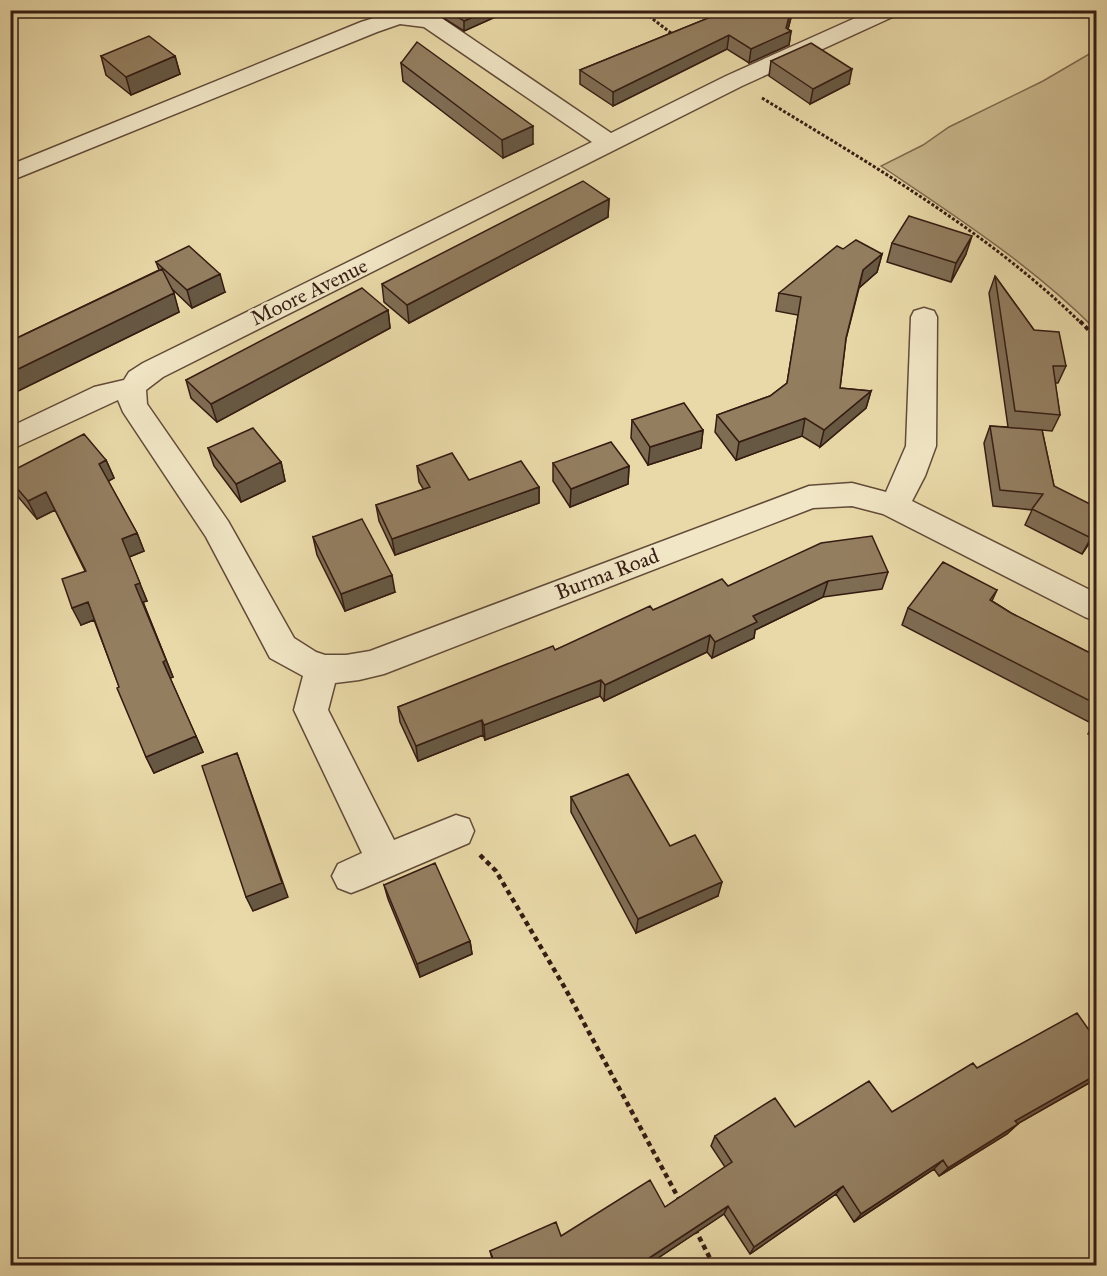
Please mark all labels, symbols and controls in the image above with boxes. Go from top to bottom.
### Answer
street label: Moore Avenue [246,252,372,331]
street label: Burma Road [552,542,663,606]

